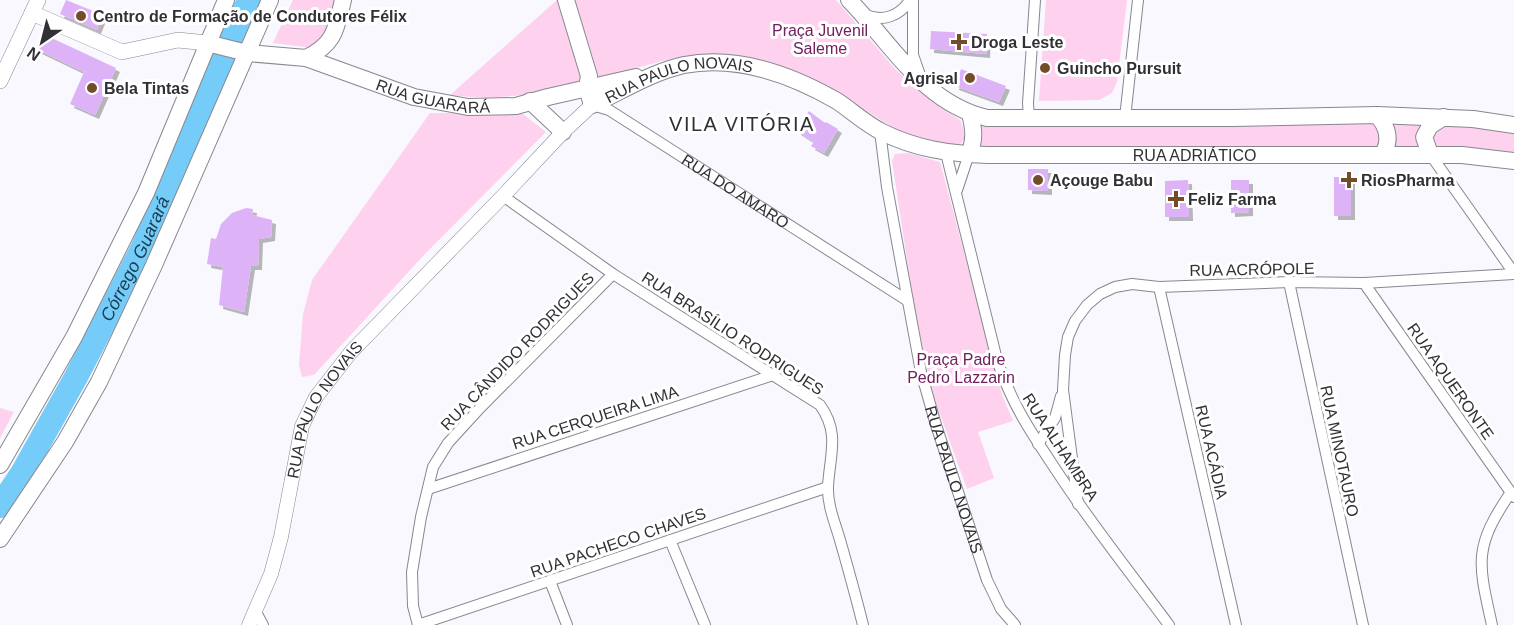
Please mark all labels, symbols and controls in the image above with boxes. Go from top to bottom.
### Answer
place label: Centro de Formação de Condutores Félix [93,8,407,25]
marker: Centro de Formação de Condutores Félix [74,9,88,23]
north arrow [12,12,72,72]
park label: Praça Juvenil Saleme [772,22,868,57]
place label: Droga Leste [971,34,1064,51]
marker: Droga Leste [952,35,966,49]
text: N [24,44,43,64]
street label: RUA PAULO NOVAIS [602,54,754,106]
place label: Guincho Pursuit [1057,60,1182,77]
marker: Guincho Pursuit [1038,61,1052,75]
place label: Agrisal [904,70,958,87]
marker: Agrisal [963,71,977,85]
street label: RUA GUARARÁ [374,76,491,116]
place label: Bela Tintas [104,80,189,97]
marker: Bela Tintas [85,81,99,95]
district label: VILA VITÓRIA [669,113,815,135]
street label: RUA ADRIÁTICO [1133,146,1256,164]
street label: RUA DO AMARO [679,151,792,232]
place label: Açouge Babu [1050,172,1153,189]
place label: RiosPharma [1361,172,1454,189]
marker: Açouge Babu [1031,173,1045,187]
marker: RiosPharma [1342,173,1356,187]
place label: Feliz Farma [1188,191,1276,208]
marker: Feliz Farma [1169,192,1183,206]
water label: Córrego Guarará [96,193,173,325]
street label: RUA ACRÓPOLE [1189,259,1315,279]
street label: RUA CÂNDIDO RODRIGUES [437,268,597,434]
street label: RUA BRASÍLIO RODRIGUES [639,268,827,398]
street label: RUA AQUERONTE [1404,320,1497,443]
street label: RUA PAULO NOVAIS [284,338,366,480]
park label: Praça Padre Pedro Lazzarin [907,351,1015,386]
street label: RUA CERQUEIRA LIMA [510,383,681,452]
street label: RUA MINOTAURO [1317,384,1362,518]
street label: RUA ALHAMBRA [1020,390,1102,504]
street label: RUA ACÁDIA [1192,403,1232,501]
street label: RUA PAULO NOVAIS [922,404,986,556]
street label: RUA PACHECO CHAVES [528,504,708,581]

